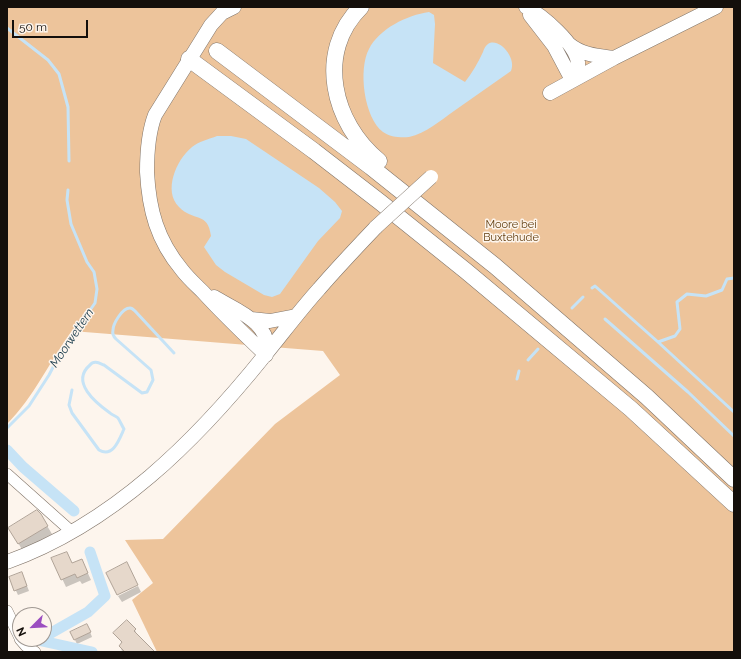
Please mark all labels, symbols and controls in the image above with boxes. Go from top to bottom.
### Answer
scale bar [14,12,90,38]
text: 50 m [19,20,47,34]
park label: Moore bei Buxtehude [483,218,539,244]
water label: Moorwettern [47,306,97,370]
north arrow [12,607,52,647]
text: N [14,625,29,638]

